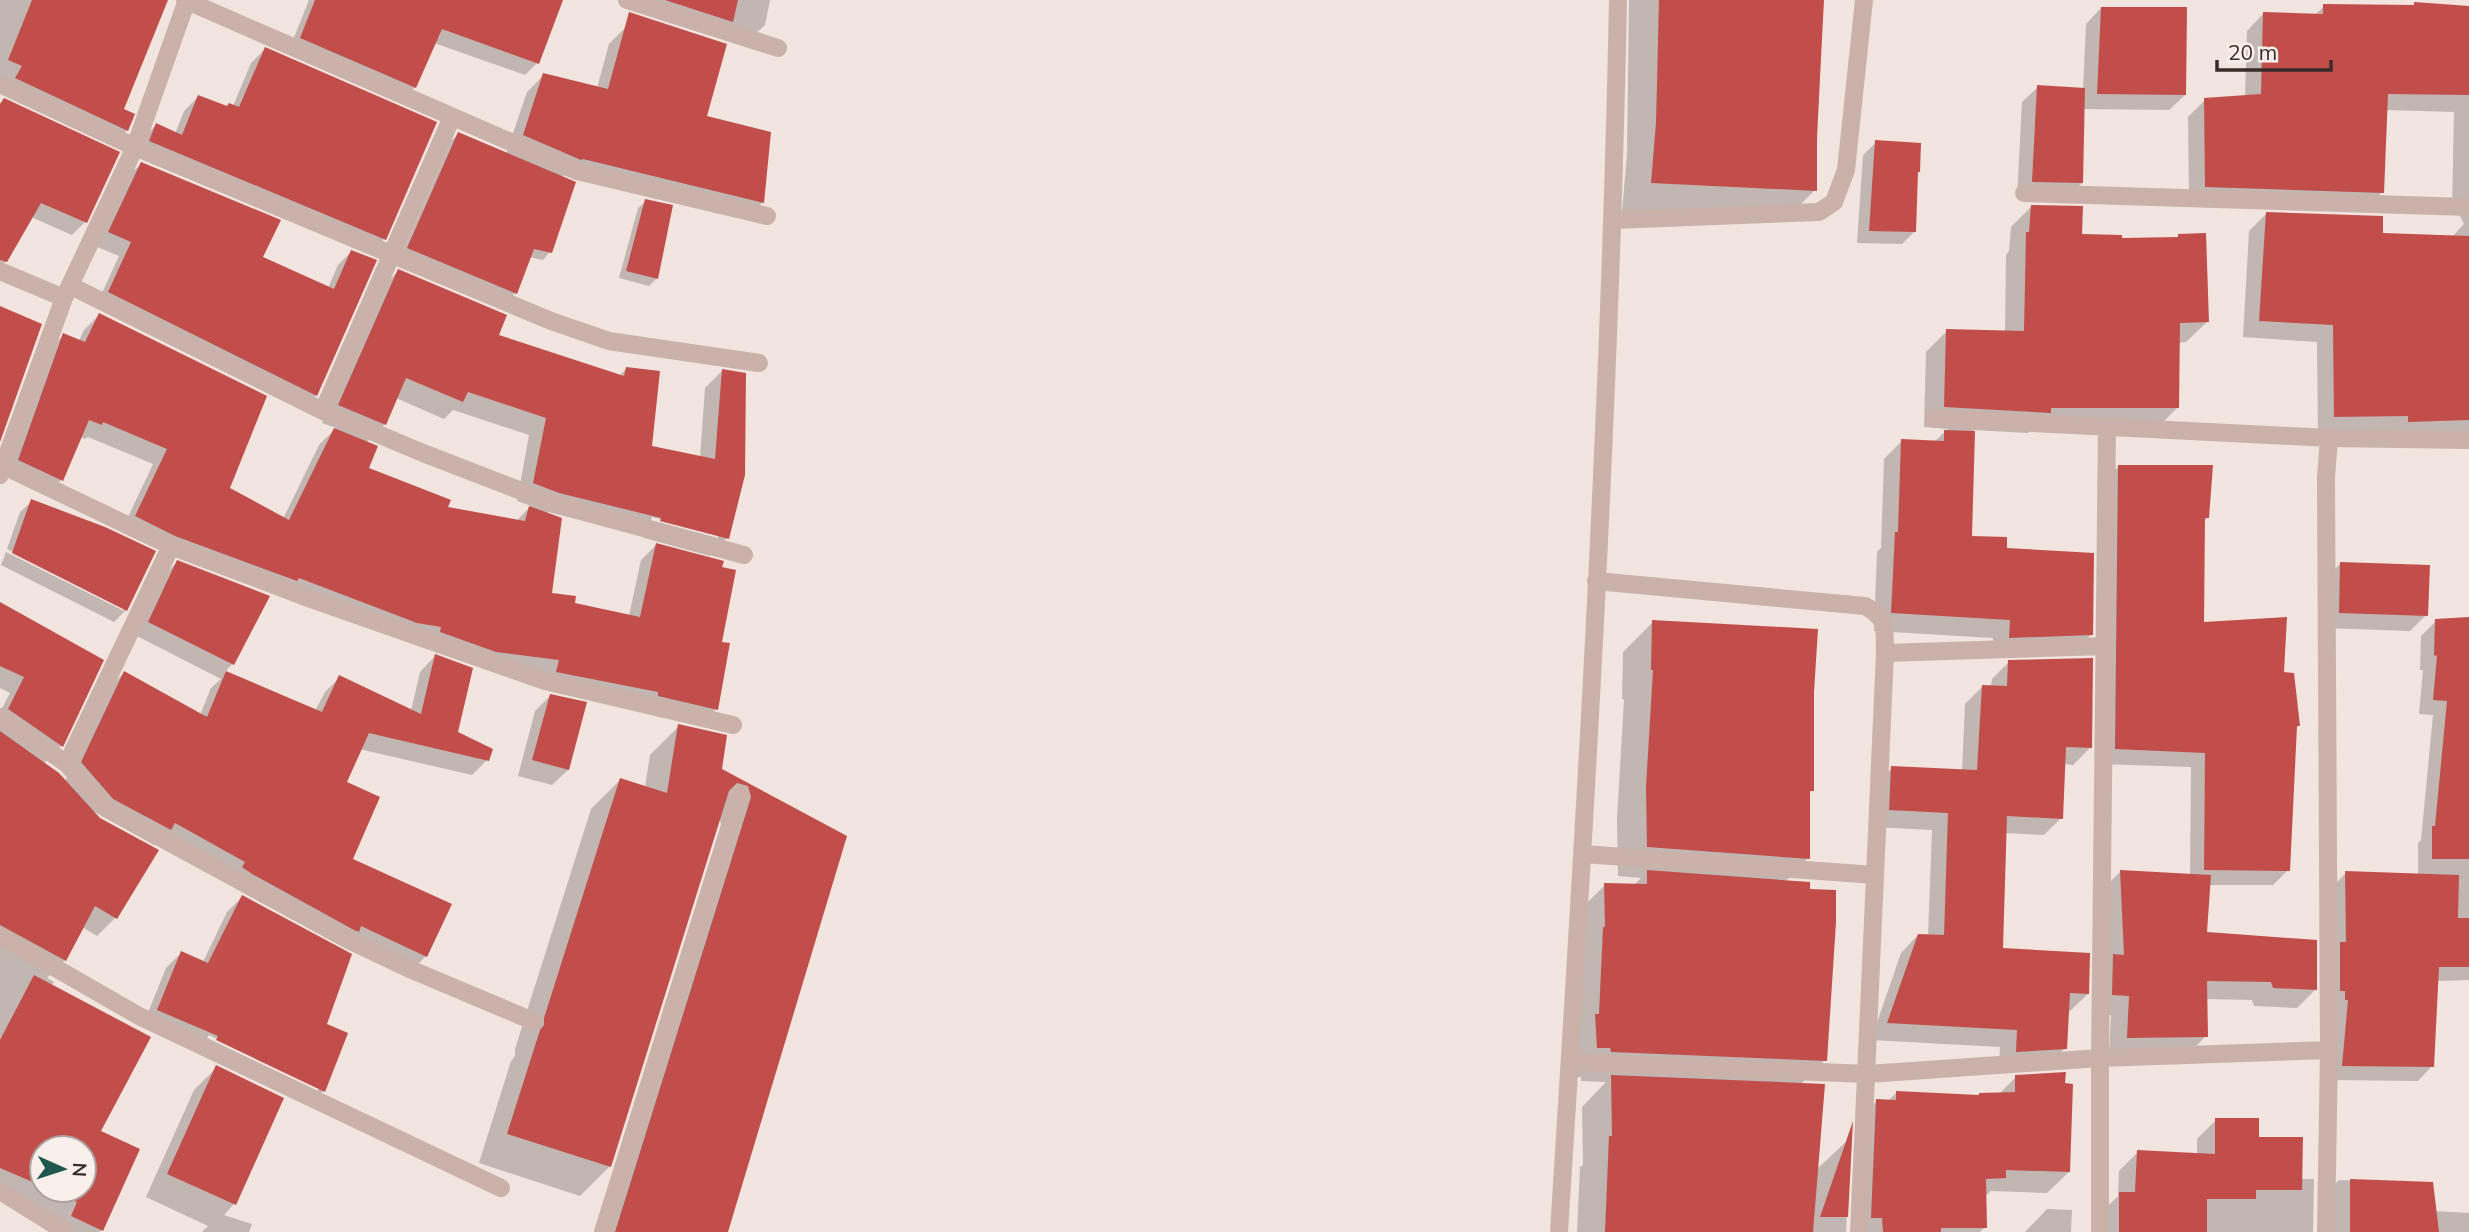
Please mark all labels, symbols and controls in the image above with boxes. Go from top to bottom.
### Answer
scale bar [2217,28,2331,72]
text: 20 m [2228,39,2277,65]
north arrow [28,1134,98,1204]
text: N [68,1162,92,1178]

